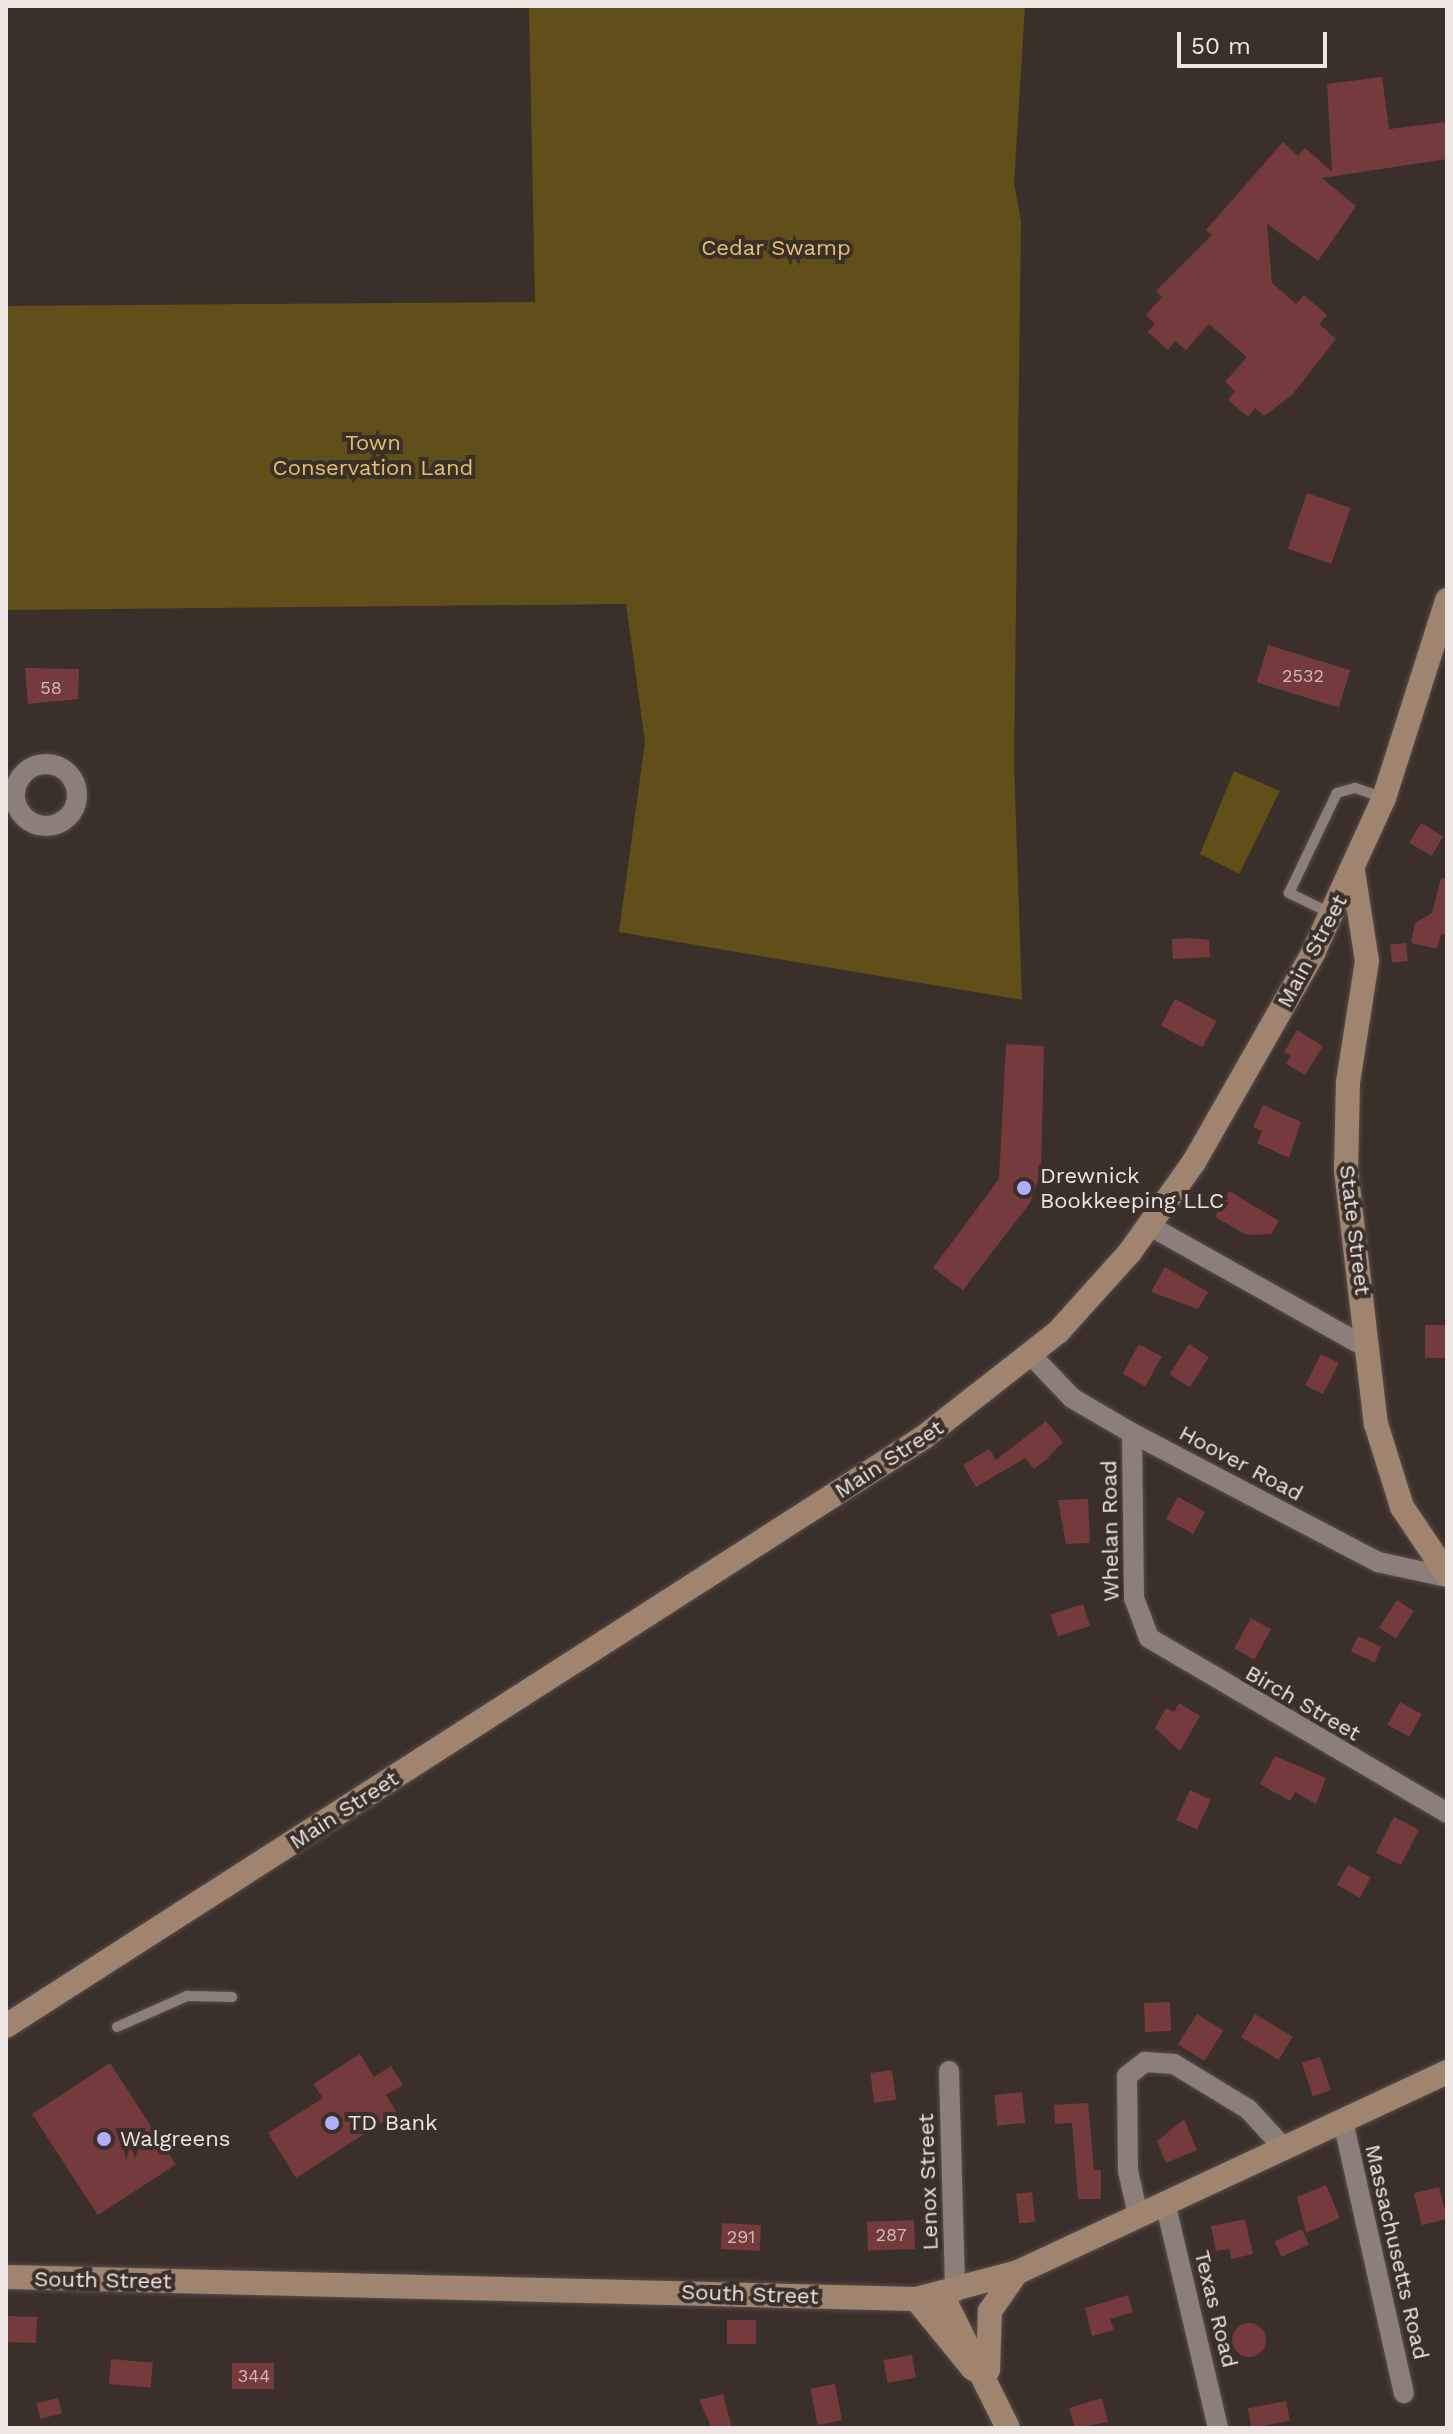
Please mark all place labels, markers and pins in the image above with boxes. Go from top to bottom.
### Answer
place label: Drewnick Bookkeeping LLC [1040,1162,1224,1214]
marker: Drewnick Bookkeeping LLC [1015,1179,1033,1197]
place label: TD Bank [348,2110,438,2136]
marker: TD Bank [323,2114,341,2132]
place label: Walgreens [120,2126,230,2152]
marker: Walgreens [95,2130,113,2148]

